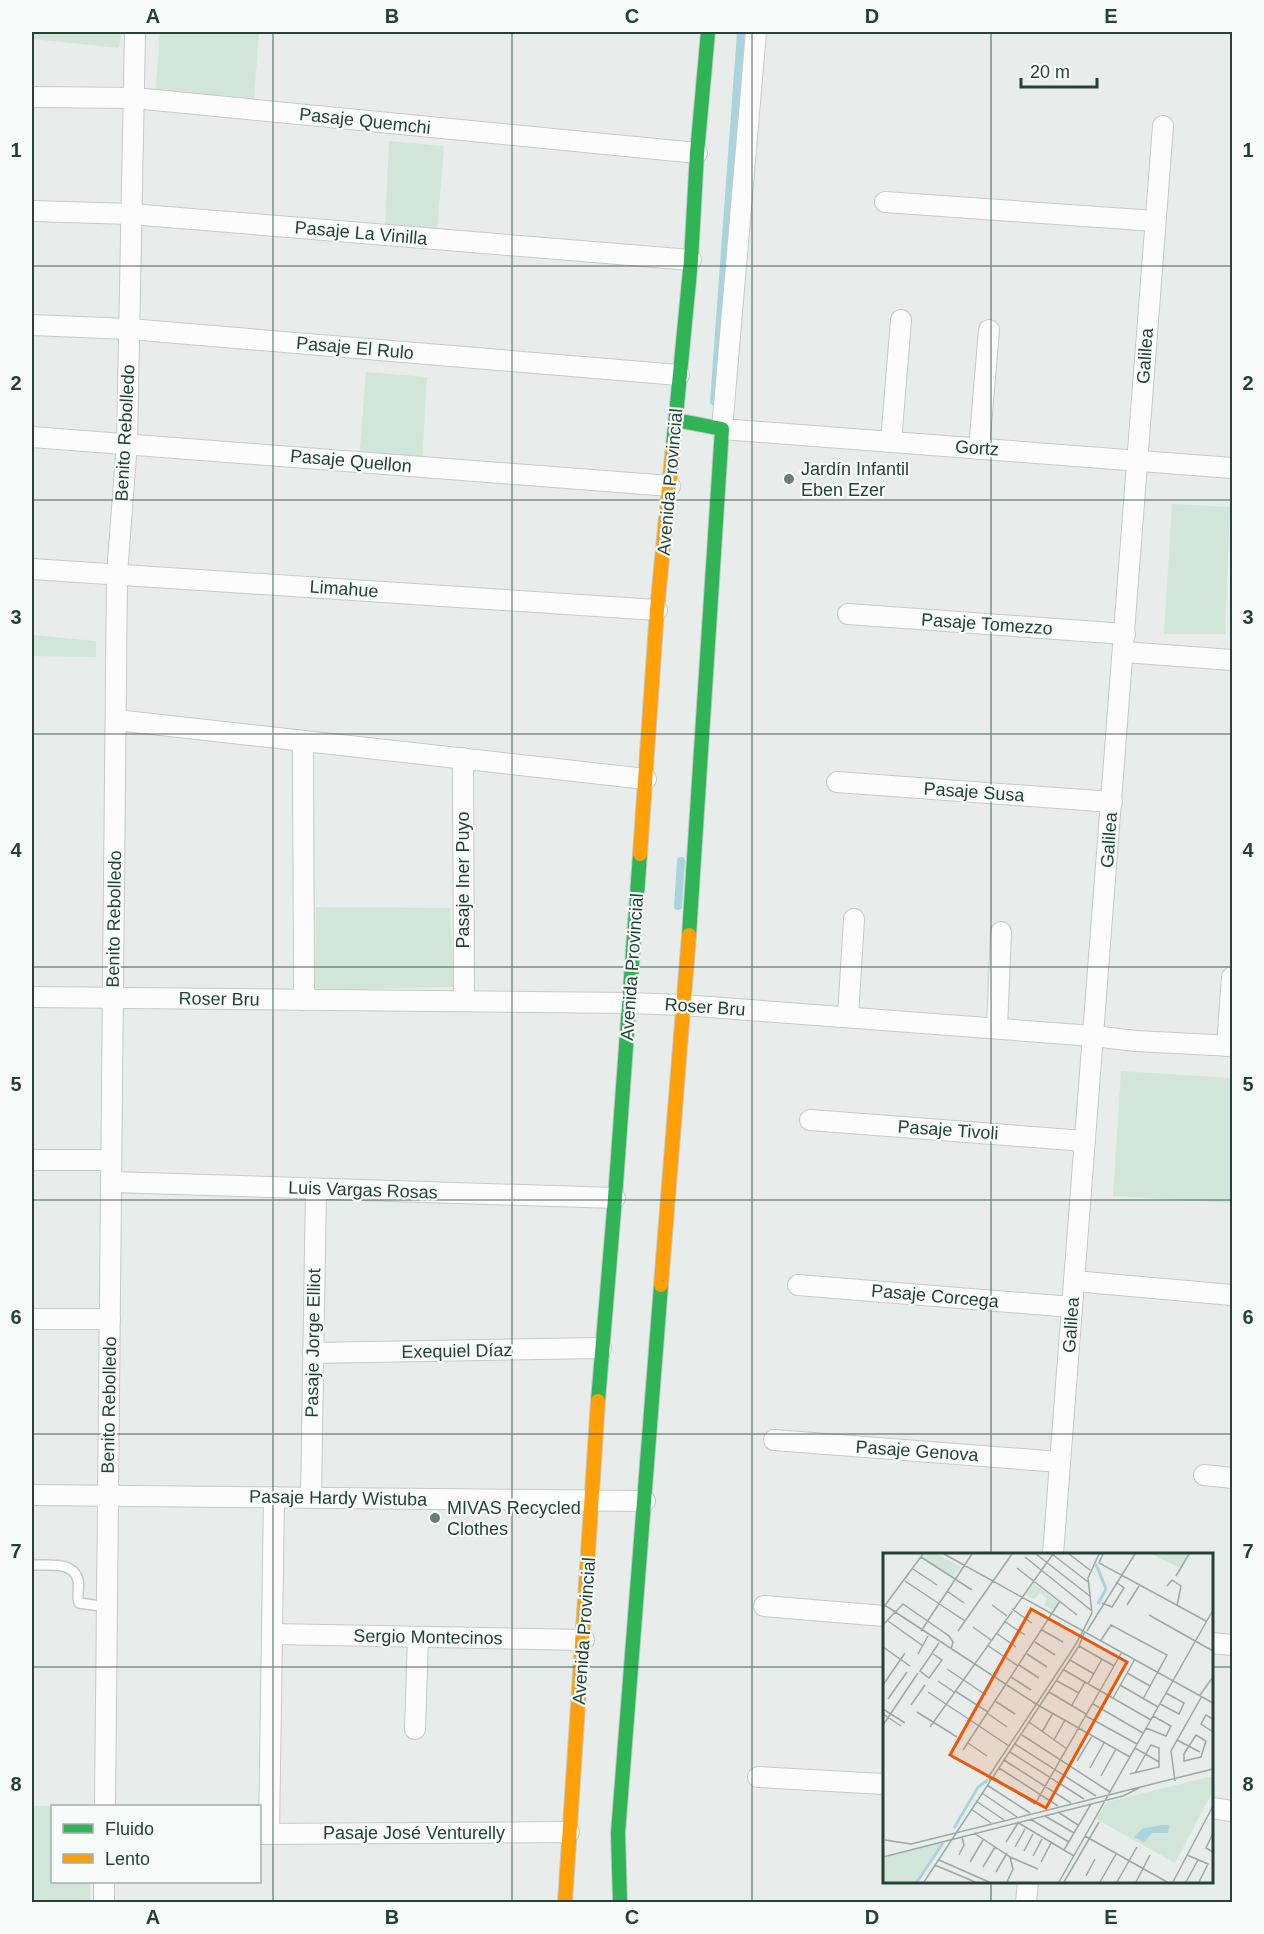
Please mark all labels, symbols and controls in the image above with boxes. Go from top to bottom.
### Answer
text: A [146,5,160,27]
text: B [385,5,399,27]
text: C [625,5,639,27]
text: D [865,5,879,27]
text: E [1104,5,1118,27]
scale bar [1021,51,1098,89]
text: 20 m [1030,62,1070,82]
street label: Pasaje Quemchi [298,104,432,138]
text: 1 [10,139,22,161]
text: 1 [1242,139,1254,161]
street label: Pasaje La Vinilla [294,217,429,249]
street label: Galilea [1133,326,1157,385]
street label: Pasaje El Rulo [295,333,415,363]
street label: Benito Rebolledo [111,364,139,502]
text: 2 [10,372,22,394]
text: 2 [1242,372,1254,394]
street label: Avenida Provincial [654,408,686,556]
street label: Gortz [954,436,1000,460]
street label: Pasaje Quellon [289,446,413,476]
place label: Jardín Infantil Eben Ezer [801,459,909,500]
marker: Jardín Infantil Eben Ezer [782,472,796,486]
street label: Limahue [309,577,379,601]
text: 3 [10,606,22,628]
text: 3 [1242,606,1254,628]
street label: Pasaje Tomezzo [921,609,1053,639]
street label: Pasaje Susa [923,778,1026,806]
street label: Galilea [1097,810,1121,869]
street label: Pasaje Iner Puyo [453,811,473,949]
text: 4 [10,839,22,861]
text: 4 [1242,839,1254,861]
street label: Benito Rebolledo [103,850,125,988]
street label: Avenida Provincial [617,893,647,1041]
street label: Roser Bru [178,988,260,1010]
street label: Roser Bru [664,994,746,1020]
text: 5 [10,1073,22,1095]
text: 5 [1242,1073,1254,1095]
street label: Pasaje Tivoli [897,1116,999,1144]
street label: Luis Vargas Rosas [288,1177,438,1203]
street label: Pasaje Jorge Elliot [302,1268,324,1418]
street label: Pasaje Corcega [870,1280,1001,1312]
street label: Galilea [1059,1295,1083,1354]
text: 6 [10,1306,22,1328]
text: 6 [1242,1306,1254,1328]
street label: Benito Rebolledo [98,1336,120,1474]
street label: Exequiel Díaz [401,1340,513,1362]
street label: Pasaje Genova [855,1437,980,1465]
street label: Pasaje Hardy Wistuba [249,1486,428,1510]
place label: MIVAS Recycled Clothes [447,1498,581,1539]
marker: MIVAS Recycled Clothes [428,1511,442,1525]
text: 7 [10,1540,22,1562]
text: 7 [1242,1540,1254,1562]
inset map [883,1553,1213,1883]
street label: Avenida Provincial [569,1557,599,1705]
street label: Sergio Montecinos [353,1626,503,1648]
text: 8 [10,1773,22,1795]
text: 8 [1242,1773,1254,1795]
legend [51,1805,261,1883]
text: Fluido [105,1819,154,1839]
street label: Pasaje José Venturelly [323,1823,505,1843]
text: Lento [105,1849,150,1869]
text: A [146,1906,160,1928]
text: B [385,1906,399,1928]
text: C [625,1906,639,1928]
text: D [865,1906,879,1928]
text: E [1104,1906,1118,1928]

